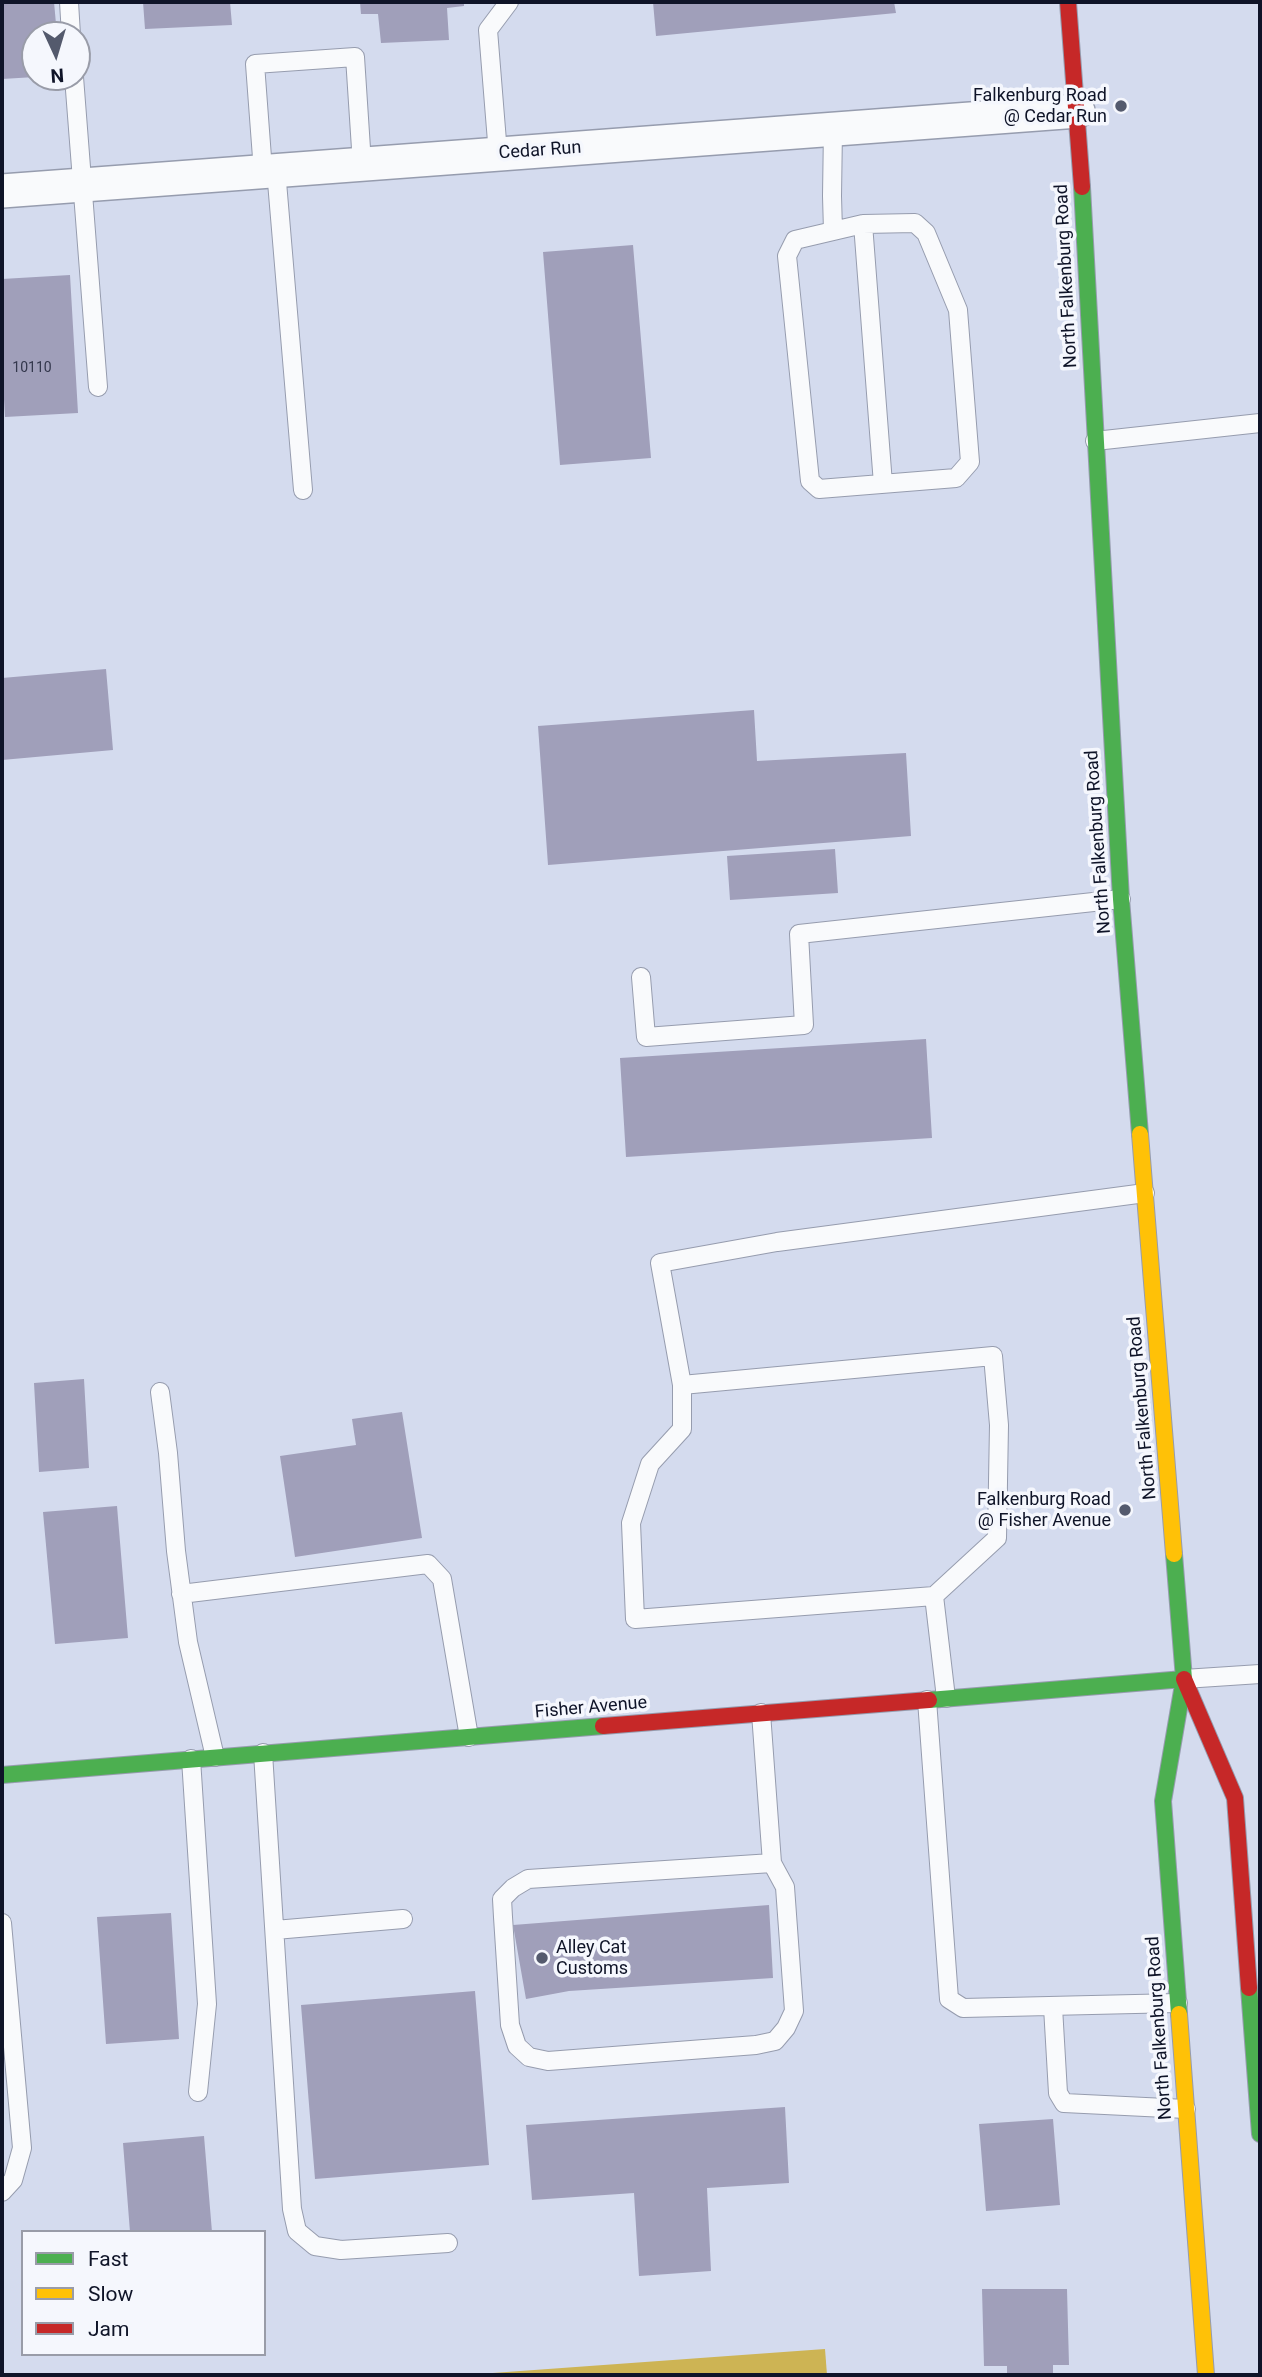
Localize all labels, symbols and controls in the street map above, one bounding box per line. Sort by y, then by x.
north arrow [21,21,91,91]
text: N [50,64,65,87]
place label: Falkenburg Road @ Cedar Run [973,85,1107,128]
marker: Falkenburg Road @ Cedar Run [1113,98,1129,114]
street label: Cedar Run [498,137,582,165]
street label: North Falkenburg Road [1051,184,1083,368]
house number: 10110 [12,360,52,376]
street label: North Falkenburg Road [1082,749,1116,935]
street label: North Falkenburg Road [1124,1315,1162,1501]
place label: Falkenburg Road @ Fisher Avenue [977,1489,1111,1532]
marker: Falkenburg Road @ Fisher Avenue [1117,1502,1133,1518]
street label: Fisher Avenue [534,1692,648,1724]
street label: North Falkenburg Road [1143,1935,1177,2121]
place label: Alley Cat Customs [556,1937,628,1980]
marker: Alley Cat Customs [534,1950,550,1966]
legend [21,2230,266,2356]
text: Fast [88,2247,128,2271]
text: Slow [88,2282,133,2306]
text: Jam [88,2317,129,2341]

